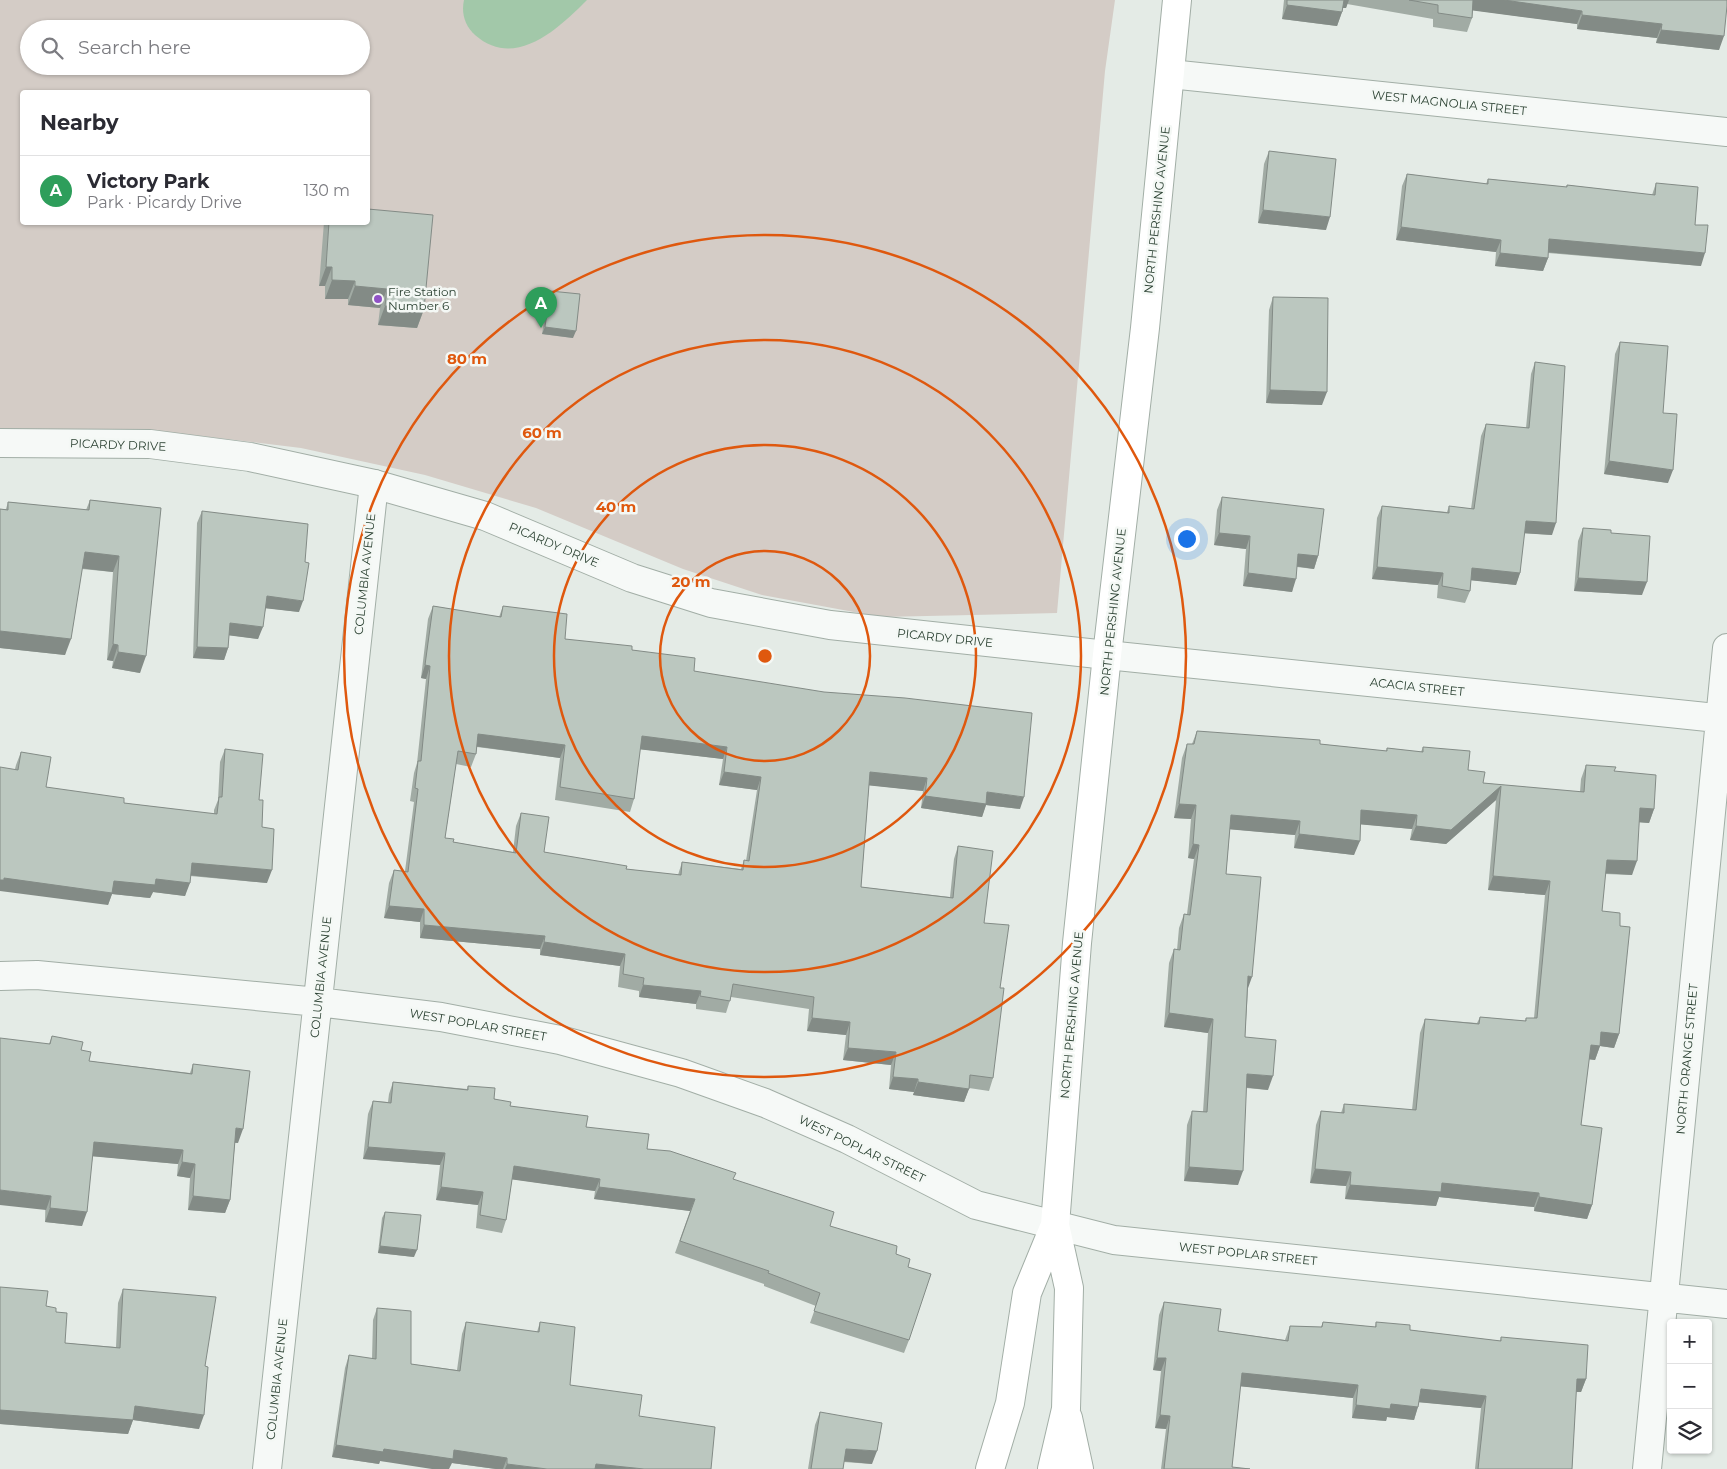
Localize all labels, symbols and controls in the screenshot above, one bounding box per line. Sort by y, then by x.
search box [20,20,370,75]
icon: search [38,34,66,62]
text: Search here [78,36,191,59]
street label: WEST MAGNOLIA STREET [1371,87,1527,118]
text: Nearby [40,110,119,135]
street label: NORTH PERSHING AVENUE [1140,126,1173,294]
text: Victory Park [87,170,209,193]
text: A [50,181,62,200]
text: 130 m [303,181,350,200]
text: Park · Picardy Drive [87,193,242,212]
place label: Fire Station Number 6 [388,284,457,313]
pin: A [525,287,557,328]
marker: Fire Station Number 6 [372,293,384,305]
text: 80 m [447,349,487,368]
text: 60 m [522,423,562,442]
street label: PICARDY DRIVE [70,435,166,454]
text: 40 m [596,497,636,516]
street label: COLUMBIA AVENUE [351,512,378,635]
street label: PICARDY DRIVE [507,519,601,570]
your location [1174,526,1200,552]
street label: NORTH PERSHING AVENUE [1096,528,1129,696]
text: 20 m [671,572,711,591]
street label: PICARDY DRIVE [896,625,994,650]
centre of rings [756,647,774,665]
street label: ACACIA STREET [1369,674,1465,699]
street label: COLUMBIA AVENUE [307,915,334,1038]
street label: NORTH PERSHING AVENUE [1057,931,1086,1099]
street label: NORTH ORANGE STREET [1672,983,1701,1135]
street label: WEST POPLAR STREET [408,1005,548,1044]
street label: WEST POPLAR STREET [797,1111,928,1186]
street label: WEST POPLAR STREET [1178,1239,1318,1268]
street label: COLUMBIA AVENUE [263,1317,290,1440]
map controls [1667,1319,1712,1454]
button: + [1667,1319,1712,1364]
button: − [1667,1364,1712,1409]
button: layers [1667,1409,1712,1454]

